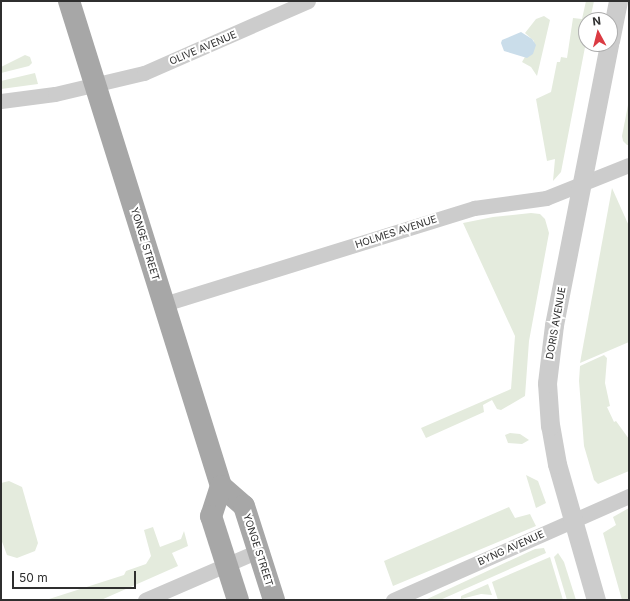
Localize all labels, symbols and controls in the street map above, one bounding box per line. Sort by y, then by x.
north arrow [578,12,618,52]
text: N [592,14,602,29]
street label: OLIVE AVENUE [168,28,238,68]
street label: YONGE STREET [128,206,162,282]
street label: HOLMES AVENUE [354,213,438,251]
street label: DORIS AVENUE [544,286,568,360]
street label: YONGE STREET [241,512,275,588]
street label: BYNG AVENUE [476,528,546,568]
scale bar [14,563,138,589]
text: 50 m [19,570,48,585]

